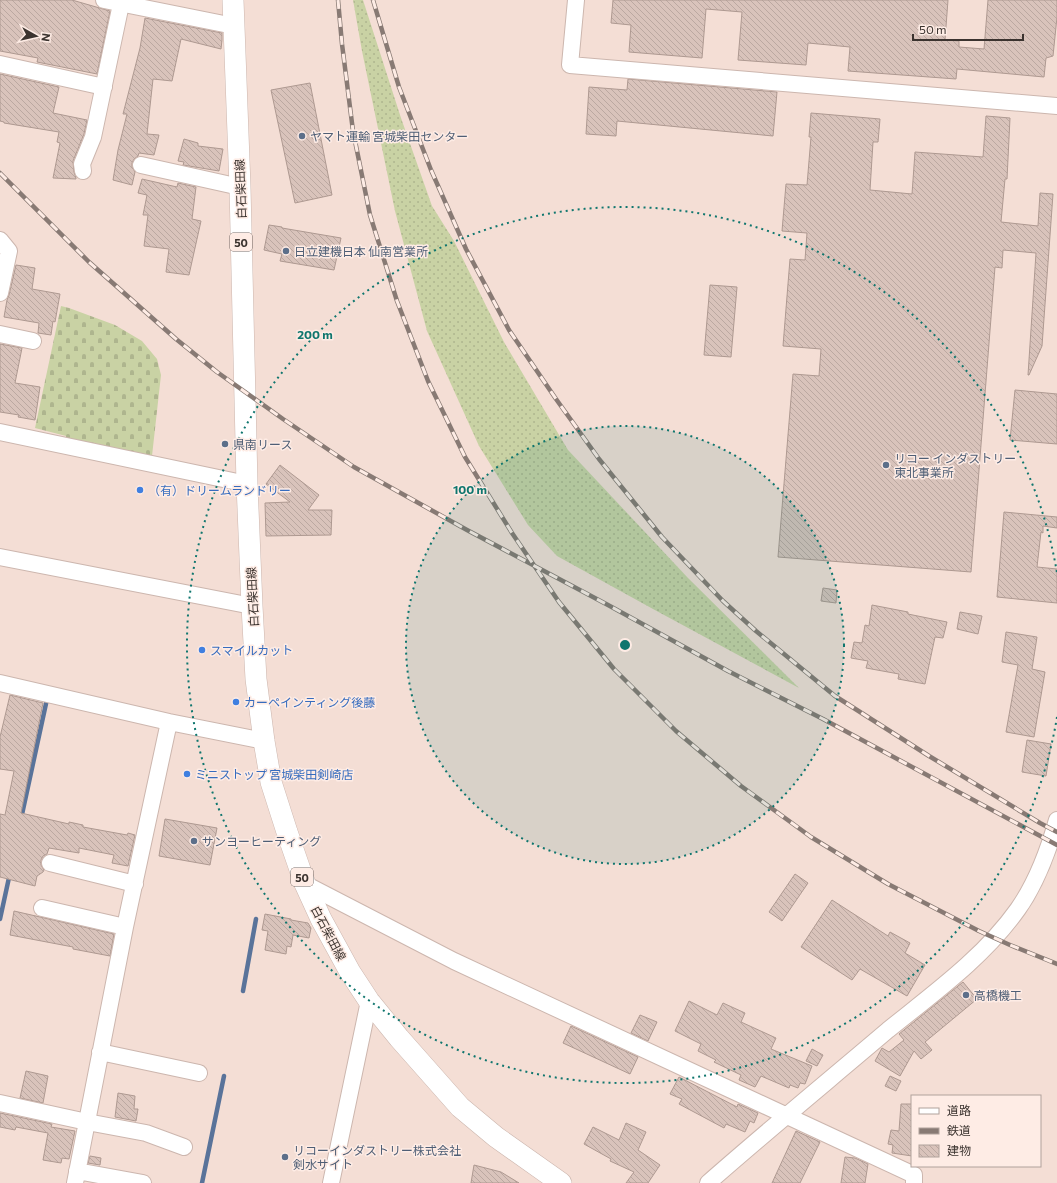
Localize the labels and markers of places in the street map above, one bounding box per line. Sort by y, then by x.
place label: ヤマト運輸 宮城柴田センター [310,129,468,143]
marker: ヤマト運輸 宮城柴田センター [297,131,307,141]
place label: 日立建機日本 仙南営業所 [294,244,428,258]
marker: 日立建機日本 仙南営業所 [281,246,291,256]
place label: 県南リース [233,437,292,451]
marker: 県南リース [220,439,230,449]
place label: リコー インダストリー 東北事業所 [894,451,1016,479]
marker: リコー インダストリー 東北事業所 [881,460,891,470]
place label: （有）ドリームランドリー [148,483,291,497]
marker: （有）ドリームランドリー [135,485,145,495]
centre of rings [618,638,632,652]
place label: スマイルカット [210,643,293,657]
marker: スマイルカット [197,645,207,655]
place label: カーペインティング後藤 [244,695,375,709]
marker: カーペインティング後藤 [231,697,241,707]
place label: ミニストップ 宮城柴田剣崎店 [195,767,353,781]
marker: ミニストップ 宮城柴田剣崎店 [182,769,192,779]
place label: サンヨーヒーティング [202,834,321,848]
marker: サンヨーヒーティング [189,836,199,846]
place label: 高橋機工 [974,988,1022,1002]
marker: 高橋機工 [961,990,971,1000]
place label: リコーインダストリー株式会社 剣水サイト [293,1143,461,1171]
marker: リコーインダストリー株式会社 剣水サイト [280,1152,290,1162]

